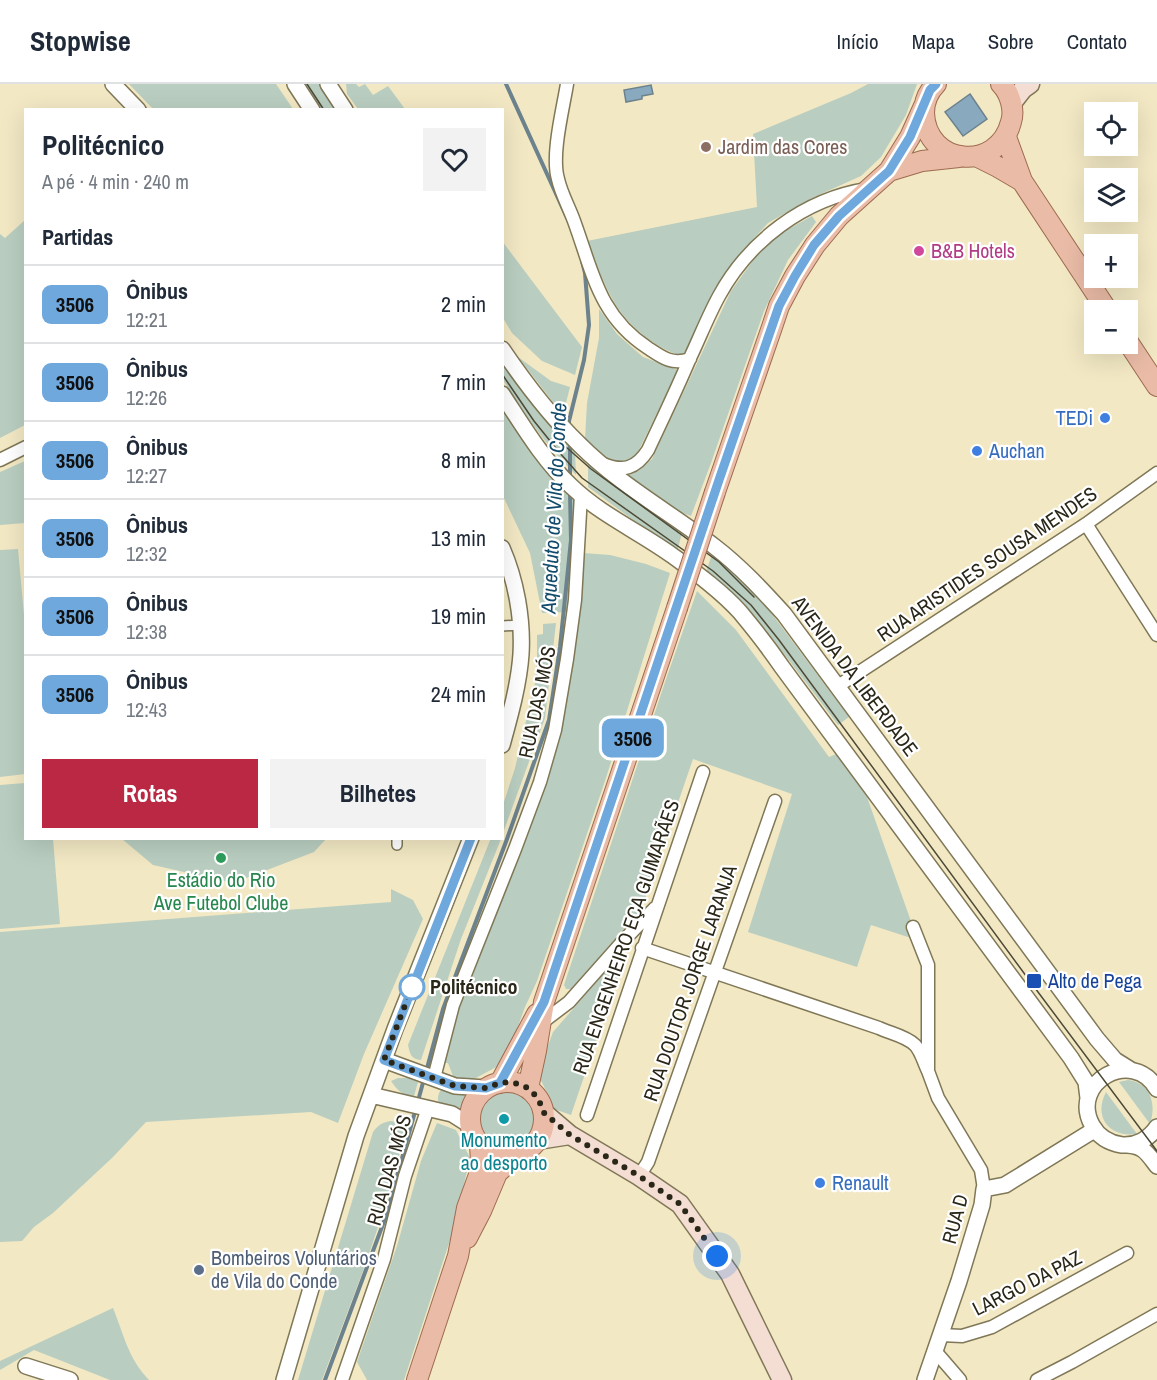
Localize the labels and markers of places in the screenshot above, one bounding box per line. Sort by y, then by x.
place label: Jardim das Cores [718,133,847,160]
marker: Jardim das Cores [699,140,713,154]
place label: B&B Hotels [931,237,1015,264]
marker: B&B Hotels [912,244,926,258]
place label: TEDi [1056,404,1093,431]
marker: TEDi [1098,411,1112,425]
place label: Auchan [988,437,1045,464]
marker: Auchan [970,444,984,458]
marker: Estádio do Rio Ave Futebol Clube [214,851,228,865]
place label: Estádio do Rio Ave Futebol Clube [153,866,288,916]
place label: Alto de Pega [1047,967,1142,994]
marker: Alto de Pega [1025,972,1043,990]
place label: Politécnico [430,973,518,1000]
marker: Politécnico [399,974,425,1000]
marker: Monumento ao desporto [497,1112,511,1126]
place label: Monumento ao desporto [461,1126,547,1176]
place label: Renault [832,1169,889,1196]
marker: Renault [813,1176,827,1190]
place label: Bombeiros Voluntários de Vila do Conde [211,1244,377,1294]
marker: Bombeiros Voluntários de Vila do Conde [192,1263,206,1277]

